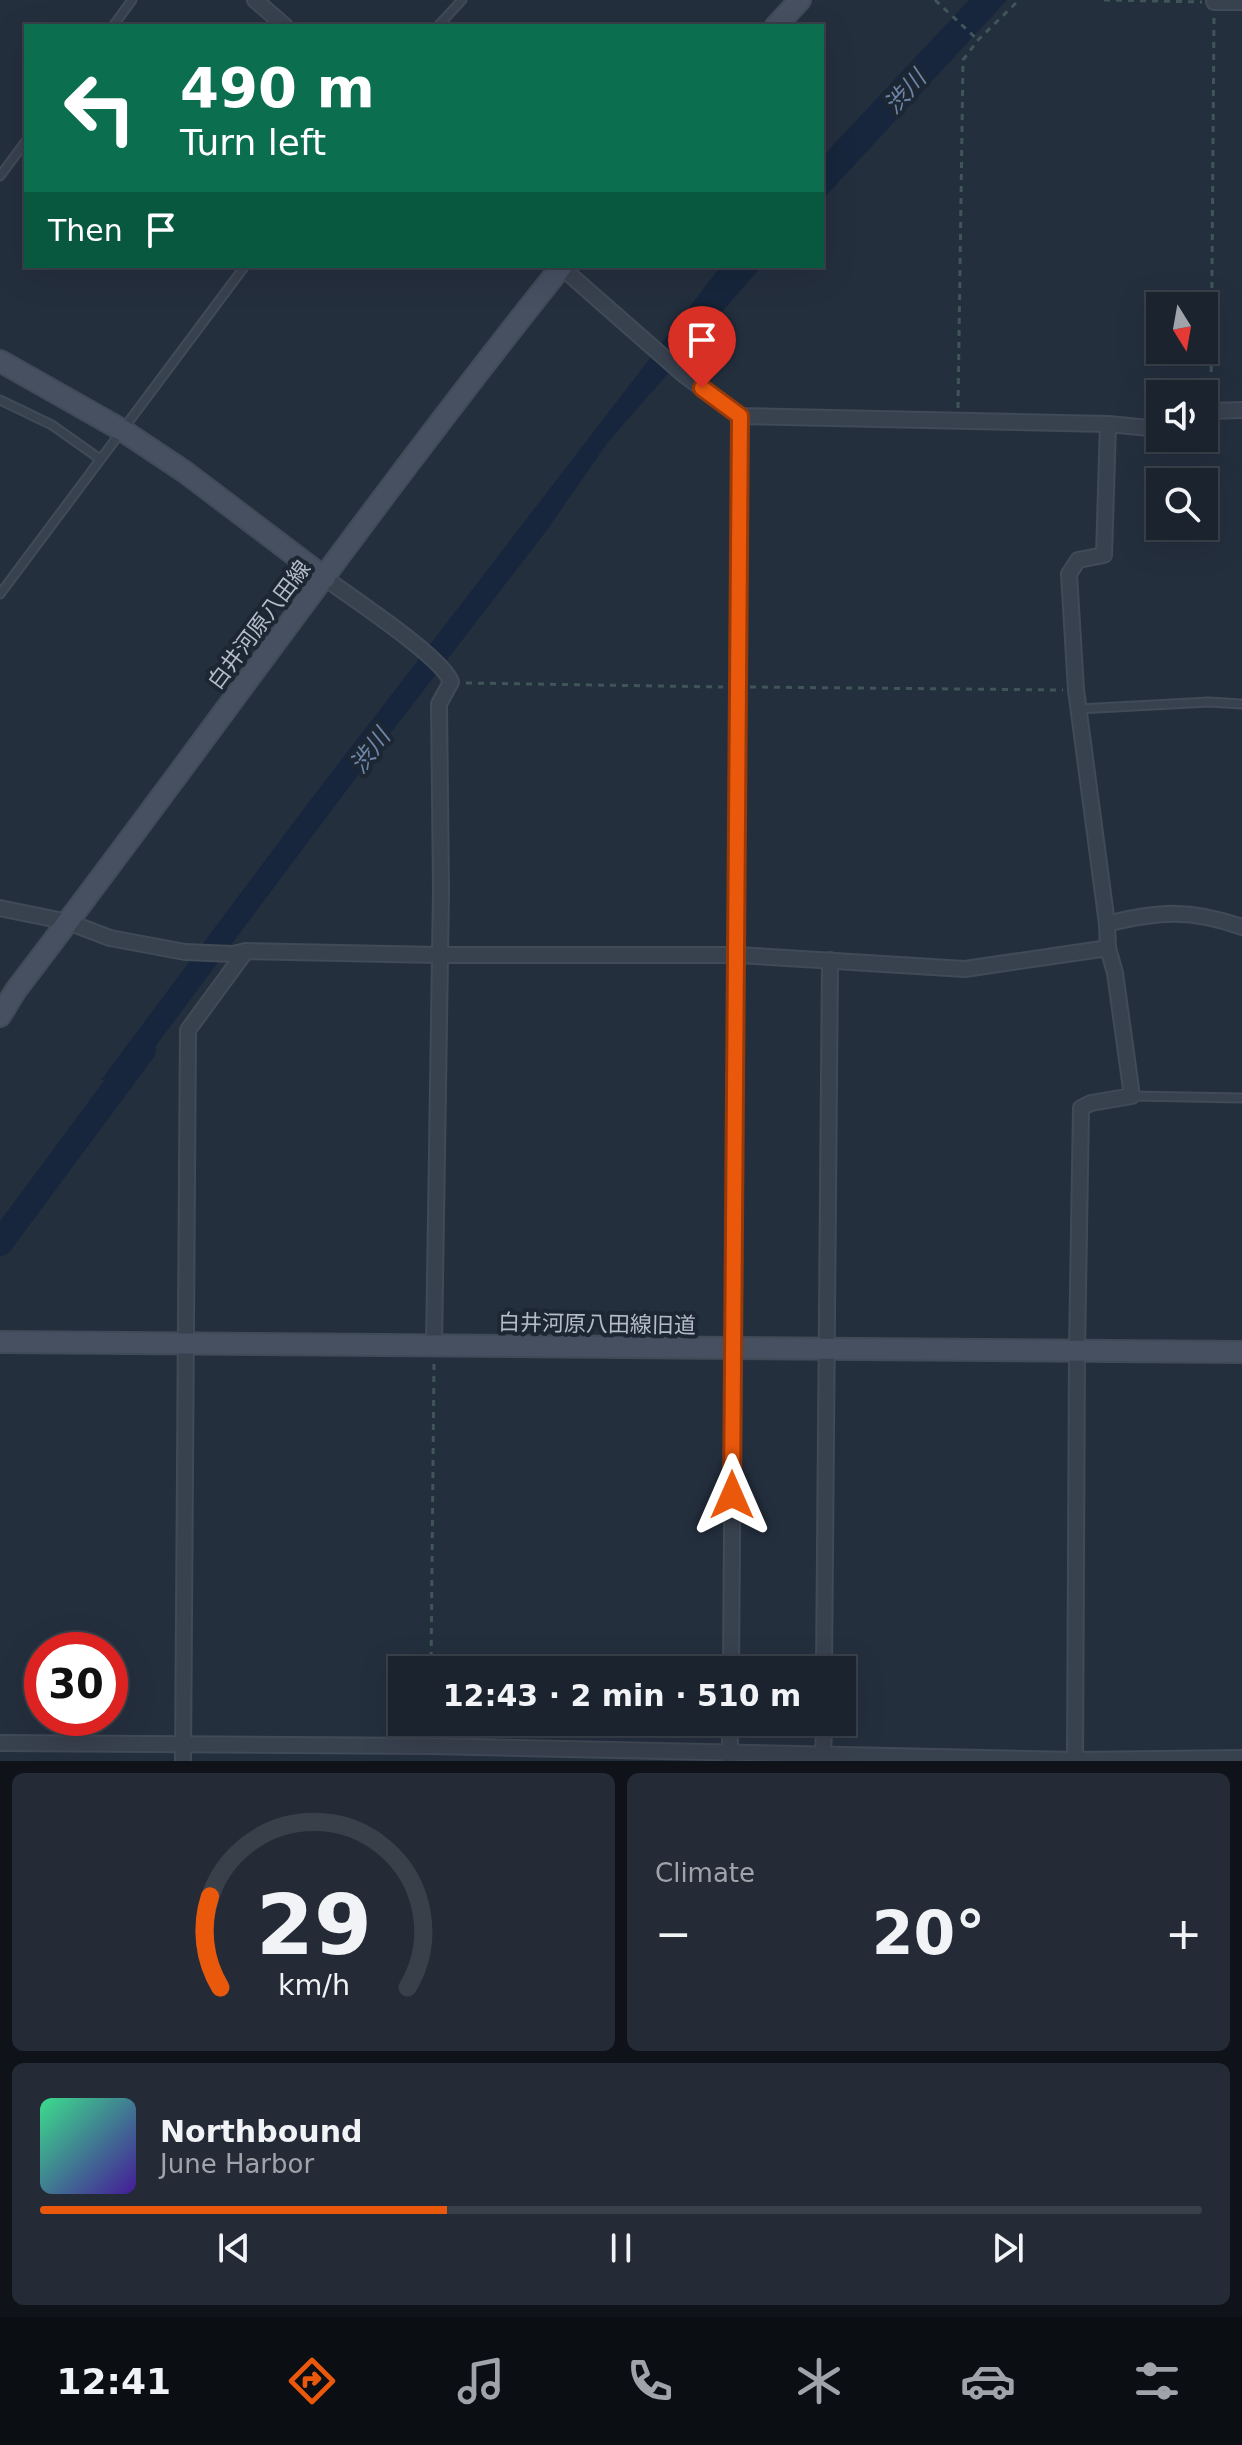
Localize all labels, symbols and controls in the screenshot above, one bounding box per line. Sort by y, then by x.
text: 490 m [180,55,375,120]
icon: left [48,56,152,160]
water label: 渋川 [879,63,933,119]
text: Turn left [180,122,326,163]
icon: arrive [139,208,183,252]
text: Then [48,213,123,248]
north arrow [1146,292,1218,364]
map controls [1146,292,1218,540]
pin [668,306,736,388]
icon: arrive [680,318,724,362]
button: sound [1146,380,1218,452]
button: search [1146,468,1218,540]
street label: 白井河原八田線 [203,556,315,694]
water label: 渋川 [344,721,397,779]
street label: 白井河原八田線旧道 [498,1310,696,1338]
position arrow [690,1453,774,1537]
speed limit sign: 30 [24,1632,128,1736]
text: 12:43 · 2 min · 510 m [443,1678,801,1713]
text: Climate [655,1858,755,1888]
text: 29 [256,1877,371,1974]
text: 20° [872,1898,985,1968]
text: − [655,1908,692,1959]
text: + [1165,1908,1202,1959]
text: km/h [277,1968,350,2002]
text: Northbound [160,2114,363,2149]
text: June Harbor [160,2149,314,2179]
icon: previous [212,2226,256,2270]
icon: pause [599,2226,643,2270]
icon: next [986,2226,1030,2270]
icon: directions [284,2353,340,2409]
icon: music [453,2353,509,2409]
icon: phone [622,2353,678,2409]
icon: climate [791,2353,847,2409]
icon: car [960,2353,1016,2409]
icon: filters [1129,2353,1185,2409]
text: 12:41 [57,2361,171,2402]

